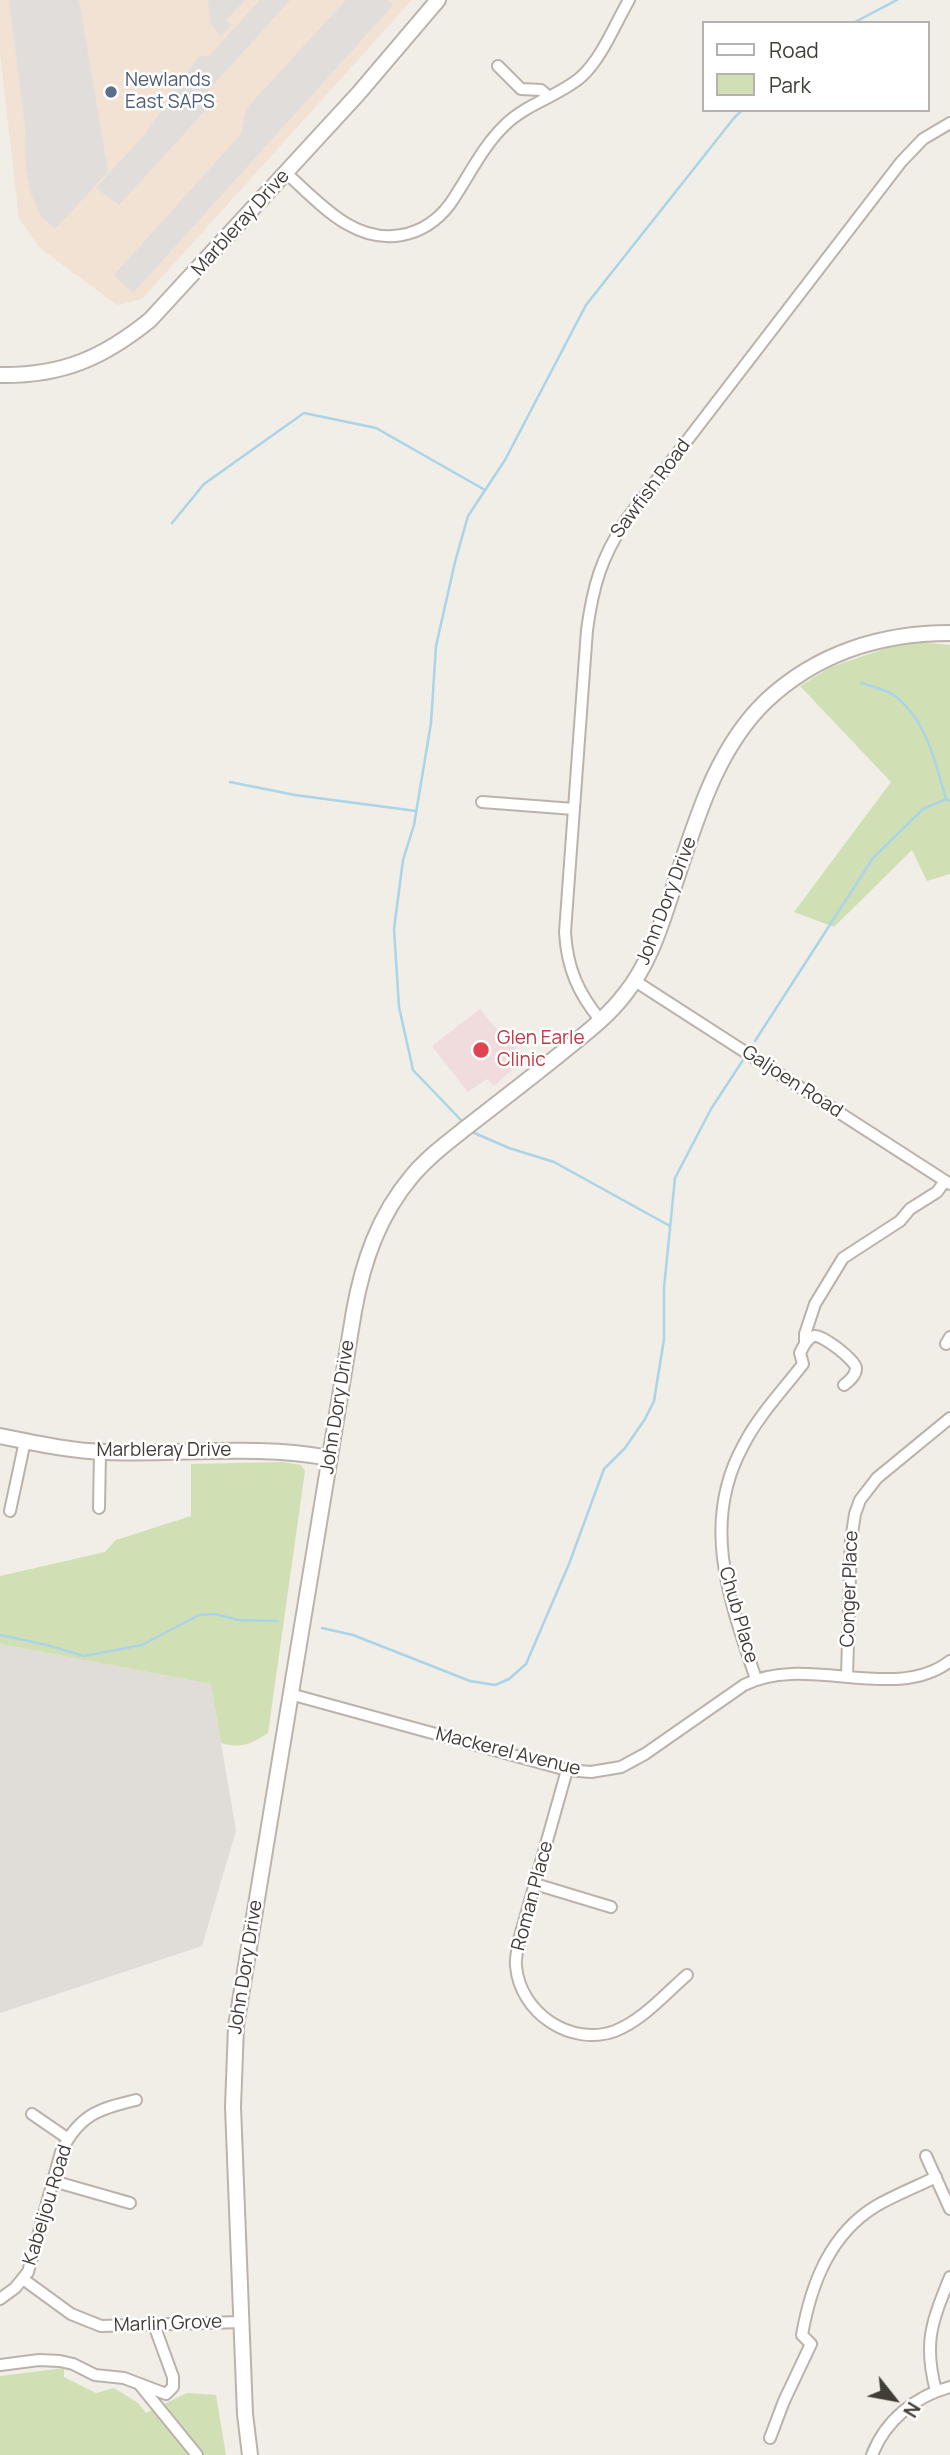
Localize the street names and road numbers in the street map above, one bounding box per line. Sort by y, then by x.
street label: Marbleray Drive [187,165,295,281]
street label: Sawfish Road [606,435,696,543]
street label: John Dory Drive [632,834,702,968]
street label: Galjoen Road [737,1041,847,1123]
street label: John Dory Drive [316,1338,360,1476]
street label: Marbleray Drive [97,1440,231,1462]
street label: Conger Place [837,1530,863,1648]
street label: Chub Place [713,1564,763,1666]
street label: Mackerel Avenue [433,1723,583,1781]
street label: Roman Place [507,1839,559,1953]
street label: John Dory Drive [224,1898,268,2036]
street label: Kabeljou Road [19,2142,77,2268]
street label: Marlin Grove [113,2311,223,2337]

